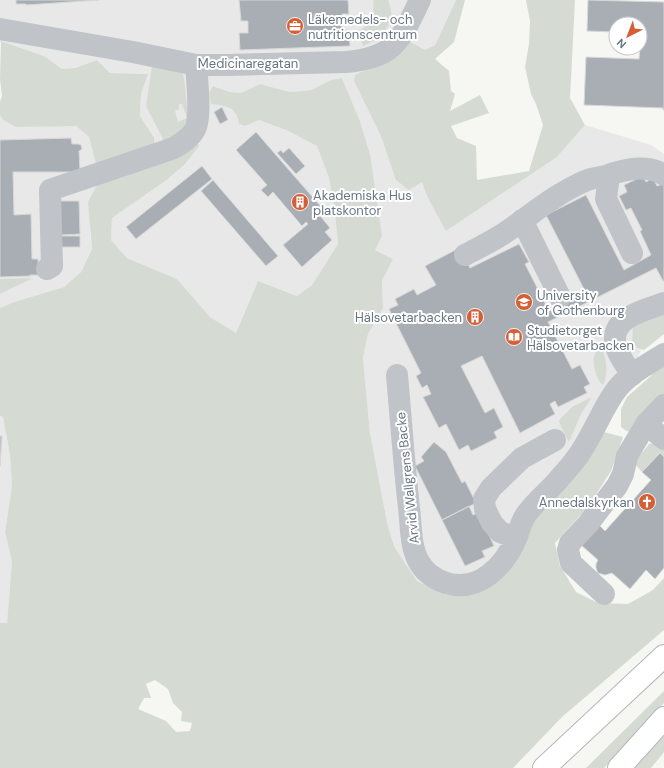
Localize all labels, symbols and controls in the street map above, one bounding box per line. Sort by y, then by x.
place label: Läkemedels- och nutritionscentrum [308,11,417,43]
office icon: Läkemedels- och nutritionscentrum [285,16,305,36]
north arrow [608,16,648,56]
text: N [614,36,629,51]
street label: Medicinaregatan [198,55,298,72]
place label: Akademiska Hus platskontor [313,187,412,219]
building icon: Akademiska Hus platskontor [290,192,310,212]
place label: University of Gothenburg [537,287,625,319]
school or university icon: University of Gothenburg [514,292,534,312]
building icon: Hälsovetarbacken [465,307,485,327]
place label: Hälsovetarbacken [355,309,462,326]
place label: Studietorget Hälsovetarbacken [527,322,634,354]
library icon: Studietorget Hälsovetarbacken [504,327,524,347]
street label: Arvid Wallgrens Backe [392,411,423,545]
church icon: Annedalskyrkan [637,492,657,512]
place label: Annedalskyrkan [539,494,634,511]

